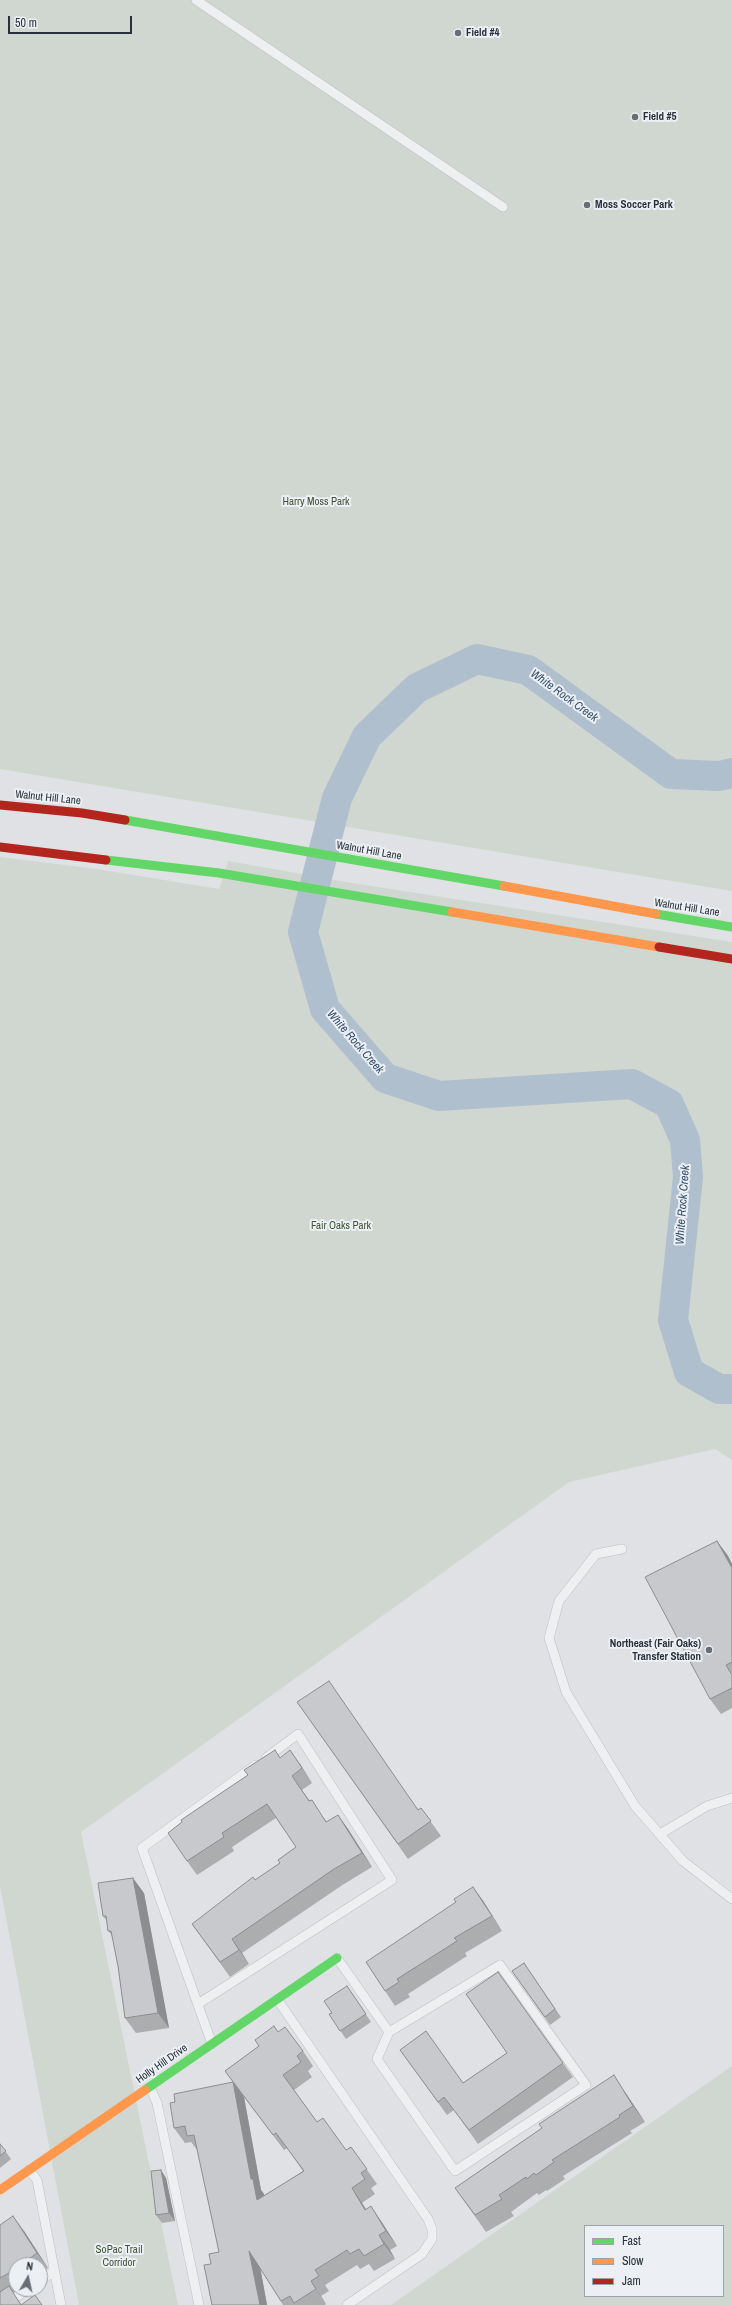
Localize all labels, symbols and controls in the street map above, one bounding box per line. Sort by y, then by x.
scale bar [10,8,134,34]
text: 50 m [15,15,37,31]
place label: Field #4 [466,26,500,40]
marker: Field #4 [453,28,463,38]
place label: Field #5 [643,110,677,124]
marker: Field #5 [630,112,640,122]
place label: Moss Soccer Park [595,198,673,212]
marker: Moss Soccer Park [582,200,592,210]
park label: Harry Moss Park [282,495,350,509]
water label: White Rock Creek [527,667,601,725]
street label: Walnut Hill Lane [15,788,81,808]
street label: Walnut Hill Lane [335,839,403,863]
street label: Walnut Hill Lane [653,896,721,920]
water label: White Rock Creek [323,1007,387,1077]
water label: White Rock Creek [673,1165,693,1245]
park label: Fair Oaks Park [311,1219,371,1233]
place label: Northeast (Fair Oaks) Transfer Station [610,1637,701,1663]
marker: Northeast (Fair Oaks) Transfer Station [704,1645,714,1655]
street label: Holly Hill Drive [134,2041,190,2087]
legend [584,2225,724,2297]
text: Fast [622,2233,641,2249]
park label: SoPac Trail Corridor [96,2243,142,2269]
text: Slow [622,2253,643,2269]
north arrow [8,2257,48,2297]
text: N [25,2259,34,2274]
text: Jam [622,2273,641,2289]

